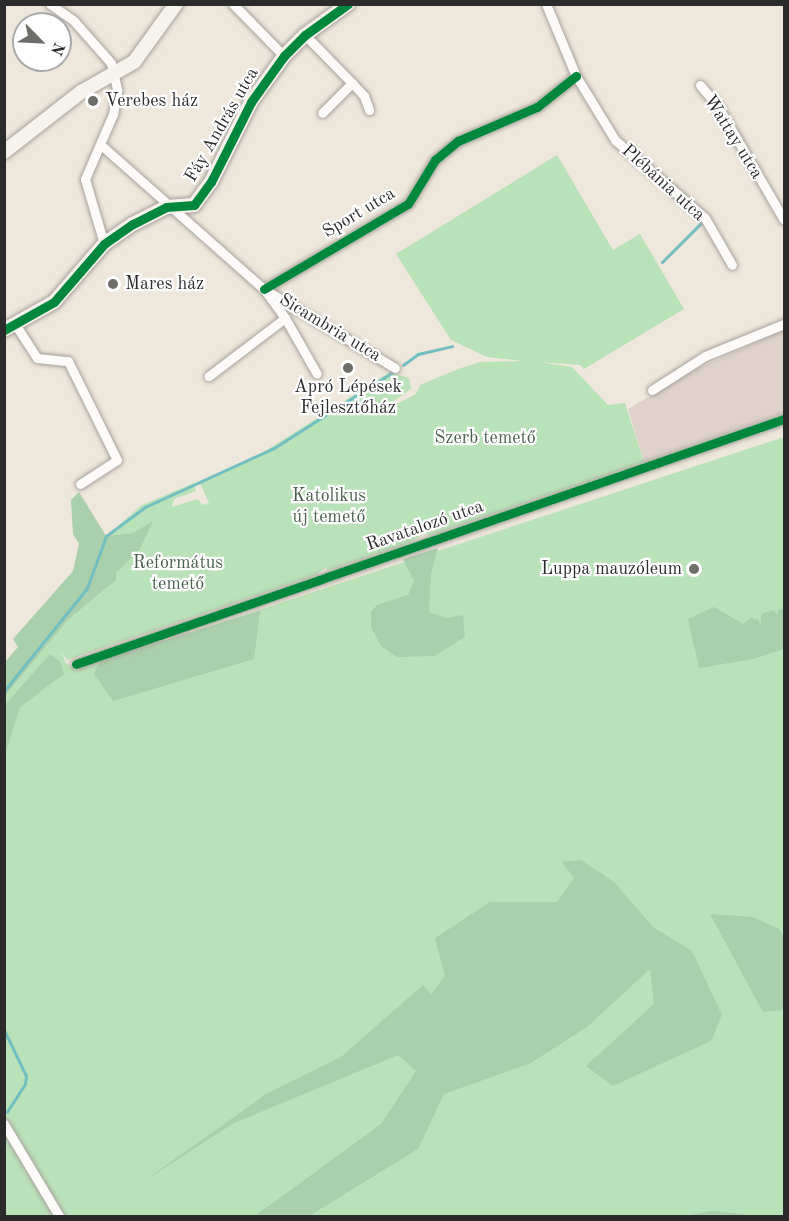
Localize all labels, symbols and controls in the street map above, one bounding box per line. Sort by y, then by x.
north arrow [12,12,72,72]
text: N [47,40,66,57]
street label: Fáy András utca [180,64,264,186]
place label: Verebes ház [105,90,198,112]
street label: Wattay utca [699,91,767,183]
marker: Verebes ház [86,94,100,108]
street label: Plébánia utca [617,140,709,226]
street label: Sport utca [319,183,399,243]
place label: Mares ház [125,273,204,295]
marker: Mares ház [106,277,120,291]
street label: Sicambria utca [275,289,385,367]
marker: Apró Lépések Fejlesztőház [341,361,355,375]
place label: Apró Lépések Fejlesztőház [294,377,402,420]
park label: Szerb temető [434,427,536,449]
park label: Katolikus új temető [292,486,366,528]
street label: Ravatalozó utca [364,496,486,556]
park label: Református temető [133,553,223,596]
place label: Luppa mauzóleum [541,558,682,580]
marker: Luppa mauzóleum [687,562,701,576]

